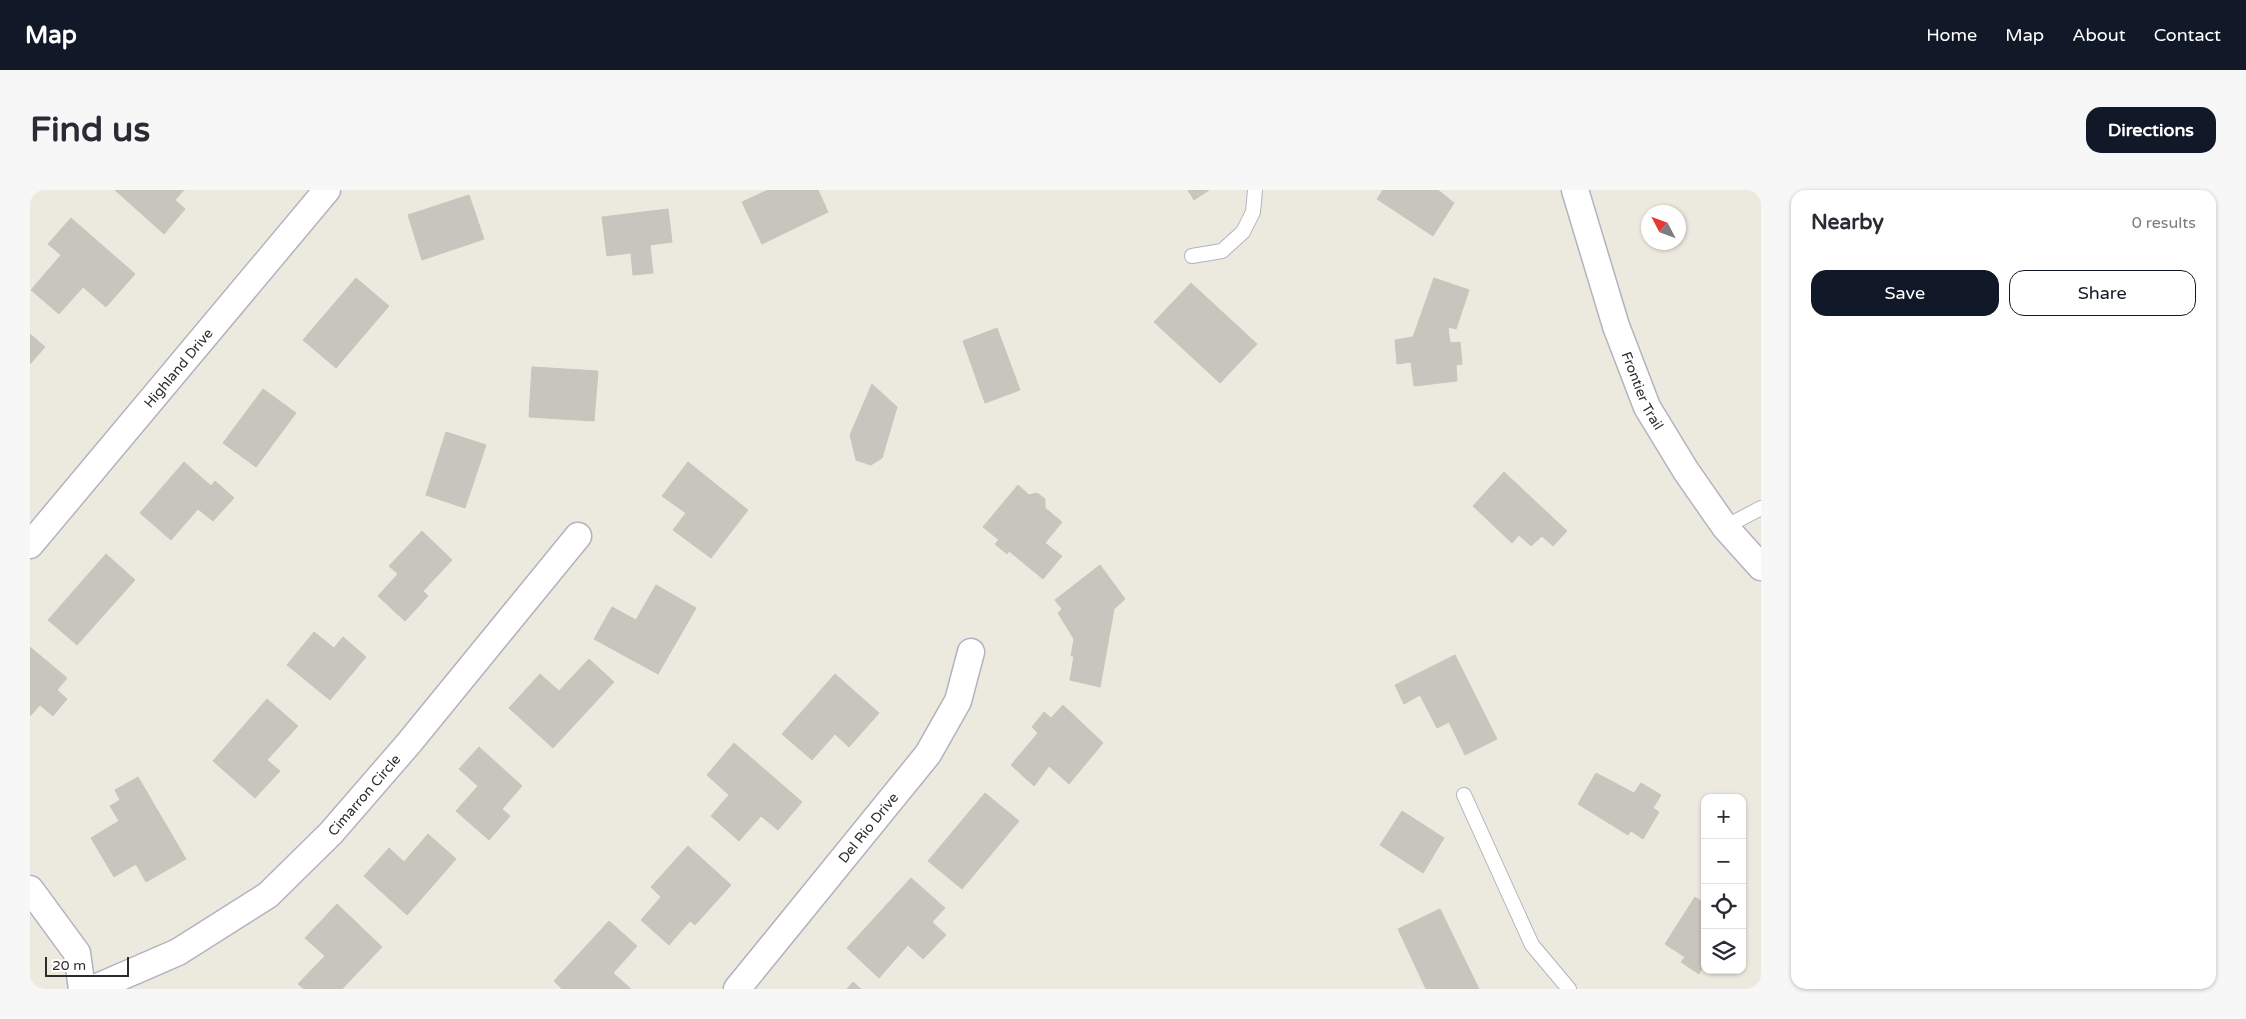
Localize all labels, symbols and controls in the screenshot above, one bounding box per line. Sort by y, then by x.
text: Map [25,21,77,50]
text: Home [1926,24,1977,46]
text: Map [2005,24,2044,46]
text: About [2072,24,2126,46]
text: Contact [2154,24,2221,46]
button: Directions [2086,107,2216,153]
text: Find us [30,109,150,151]
north arrow [1641,205,1686,250]
text: Nearby [1811,210,1884,235]
text: 0 results [2132,213,2196,233]
button: Save [1811,270,1999,316]
button: Share [2009,270,2196,316]
street label: Highland Drive [140,325,216,411]
street label: Frontier Trail [1618,349,1667,433]
street label: Cimarron Circle [324,751,404,839]
street label: Del Rio Drive [835,789,902,866]
map controls [1701,794,1746,974]
button: + [1701,794,1746,839]
button: − [1701,839,1746,884]
button: locate [1701,884,1746,929]
button: layers [1701,929,1746,974]
scale bar [45,954,129,977]
text: 20 m [52,957,86,974]

